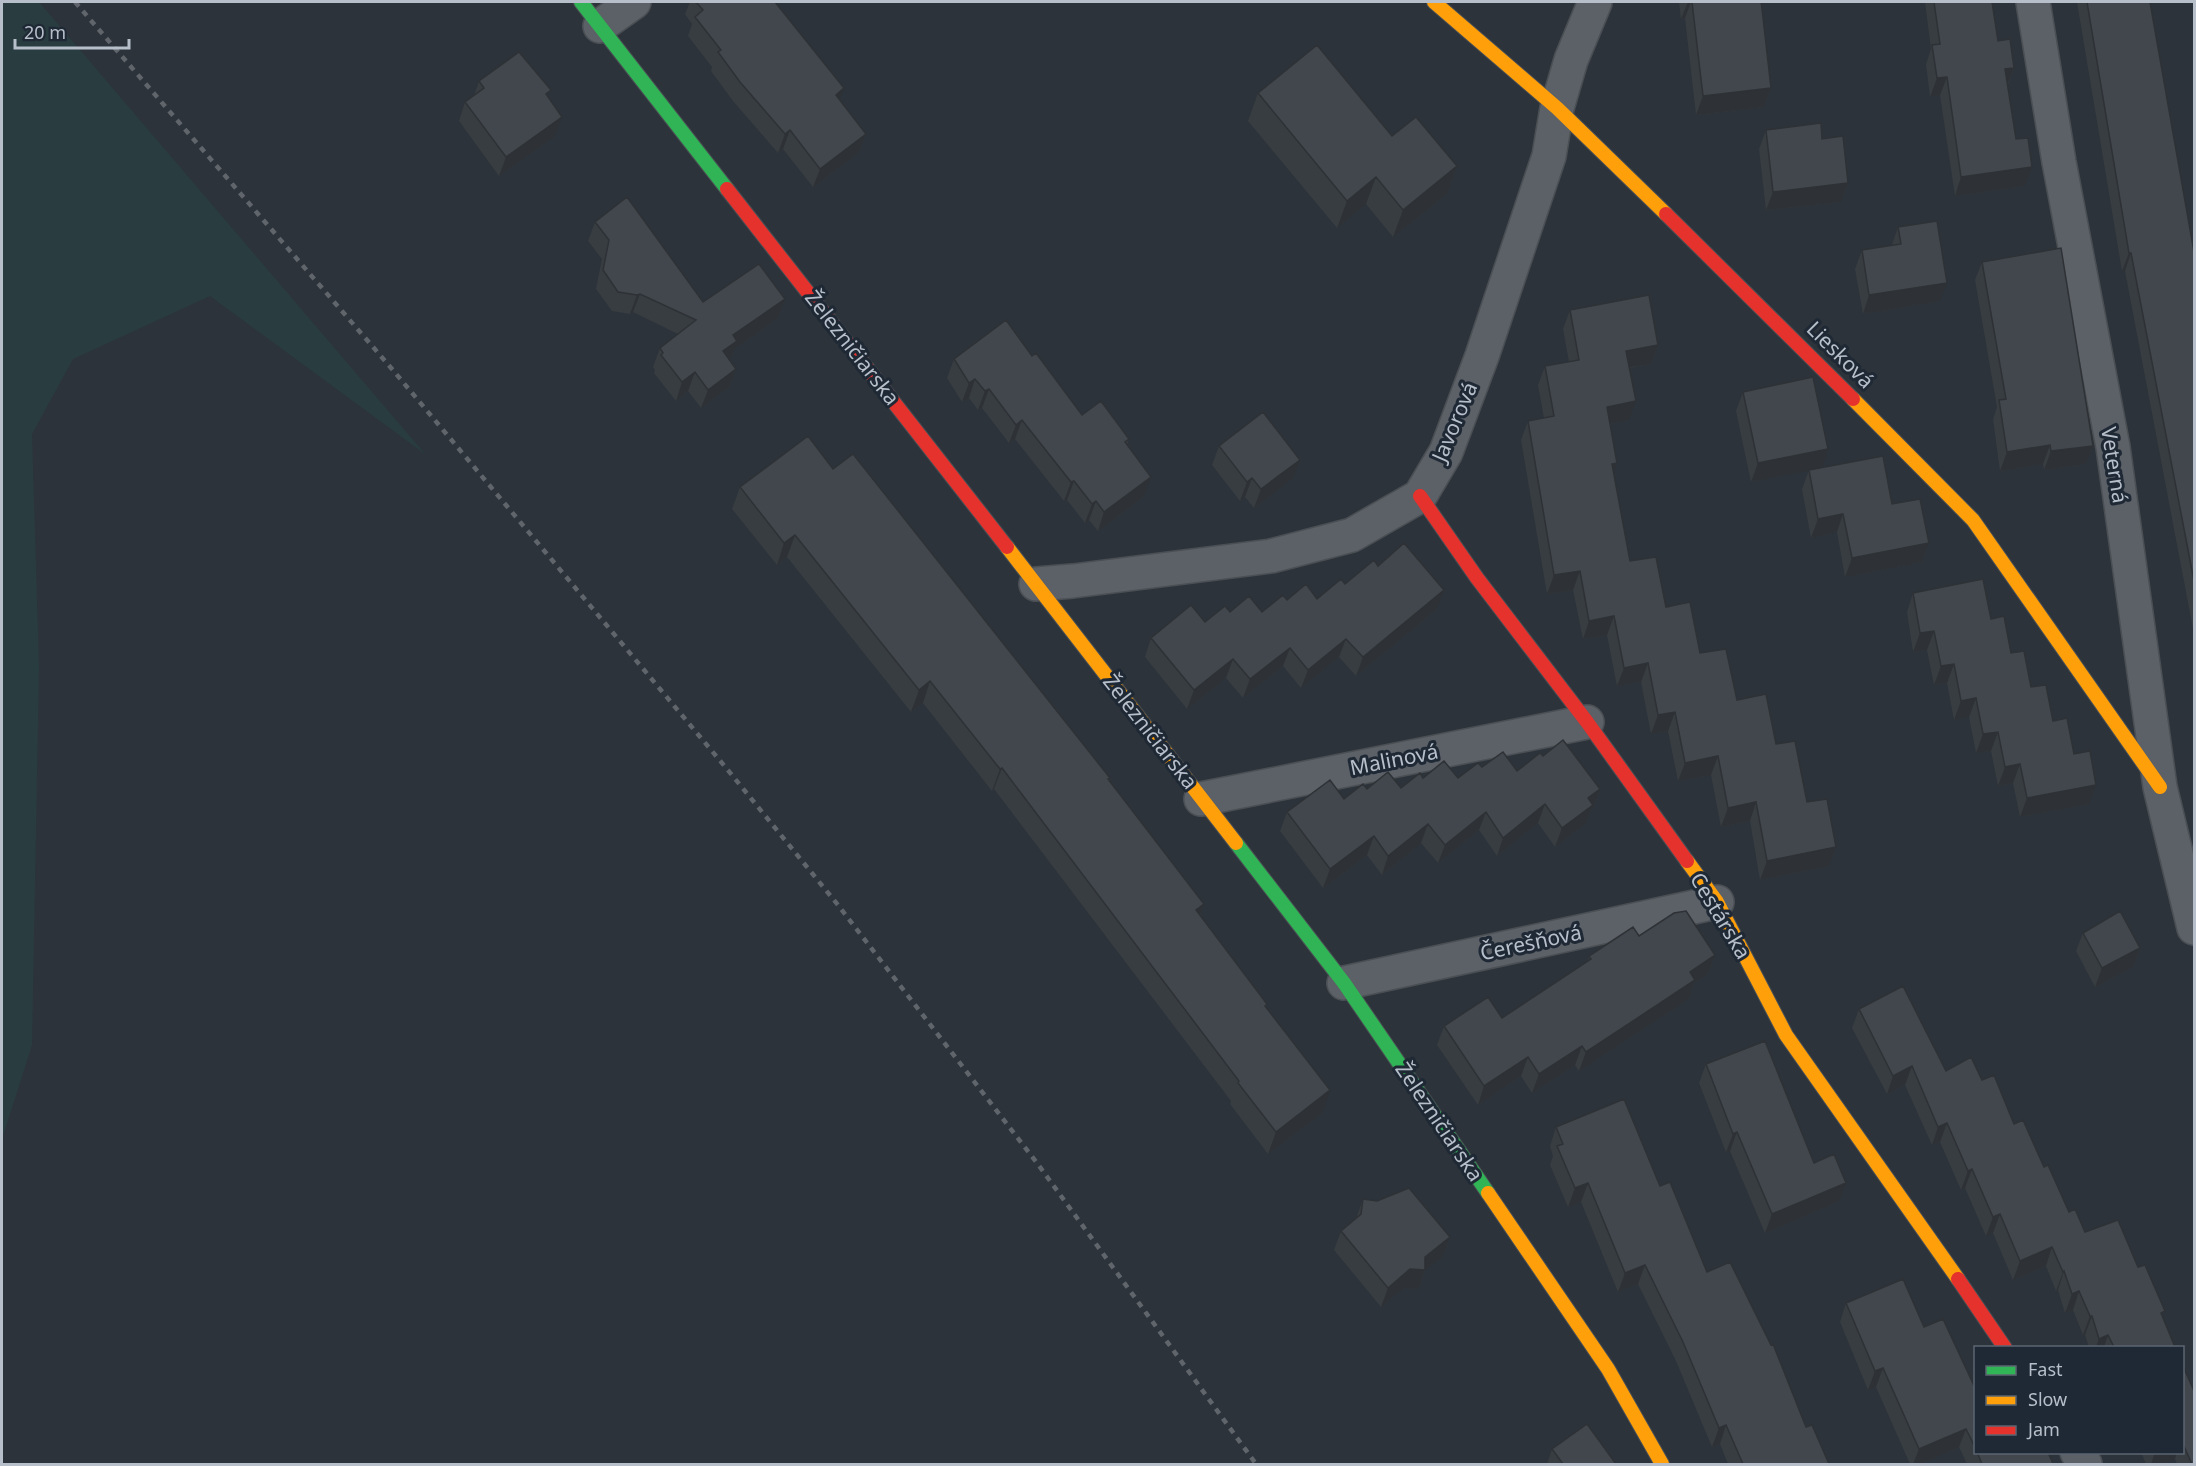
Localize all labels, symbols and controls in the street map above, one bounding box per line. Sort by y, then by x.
scale bar [15,12,129,50]
text: 20 m [24,20,66,44]
street label: Železničiarska [799,284,906,410]
street label: Liesková [1801,315,1880,394]
street label: Javorová [1424,378,1483,468]
street label: Veterná [2095,425,2135,505]
street label: Železničiarska [1097,668,1204,794]
street label: Malinová [1347,737,1440,781]
street label: Cestárska [1684,867,1758,964]
street label: Čerešňová [1478,918,1584,966]
street label: Železničiarska [1390,1056,1490,1187]
legend [1974,1346,2184,1454]
text: Fast [2028,1357,2063,1381]
text: Slow [2028,1387,2067,1411]
text: Jam [2026,1417,2060,1441]

